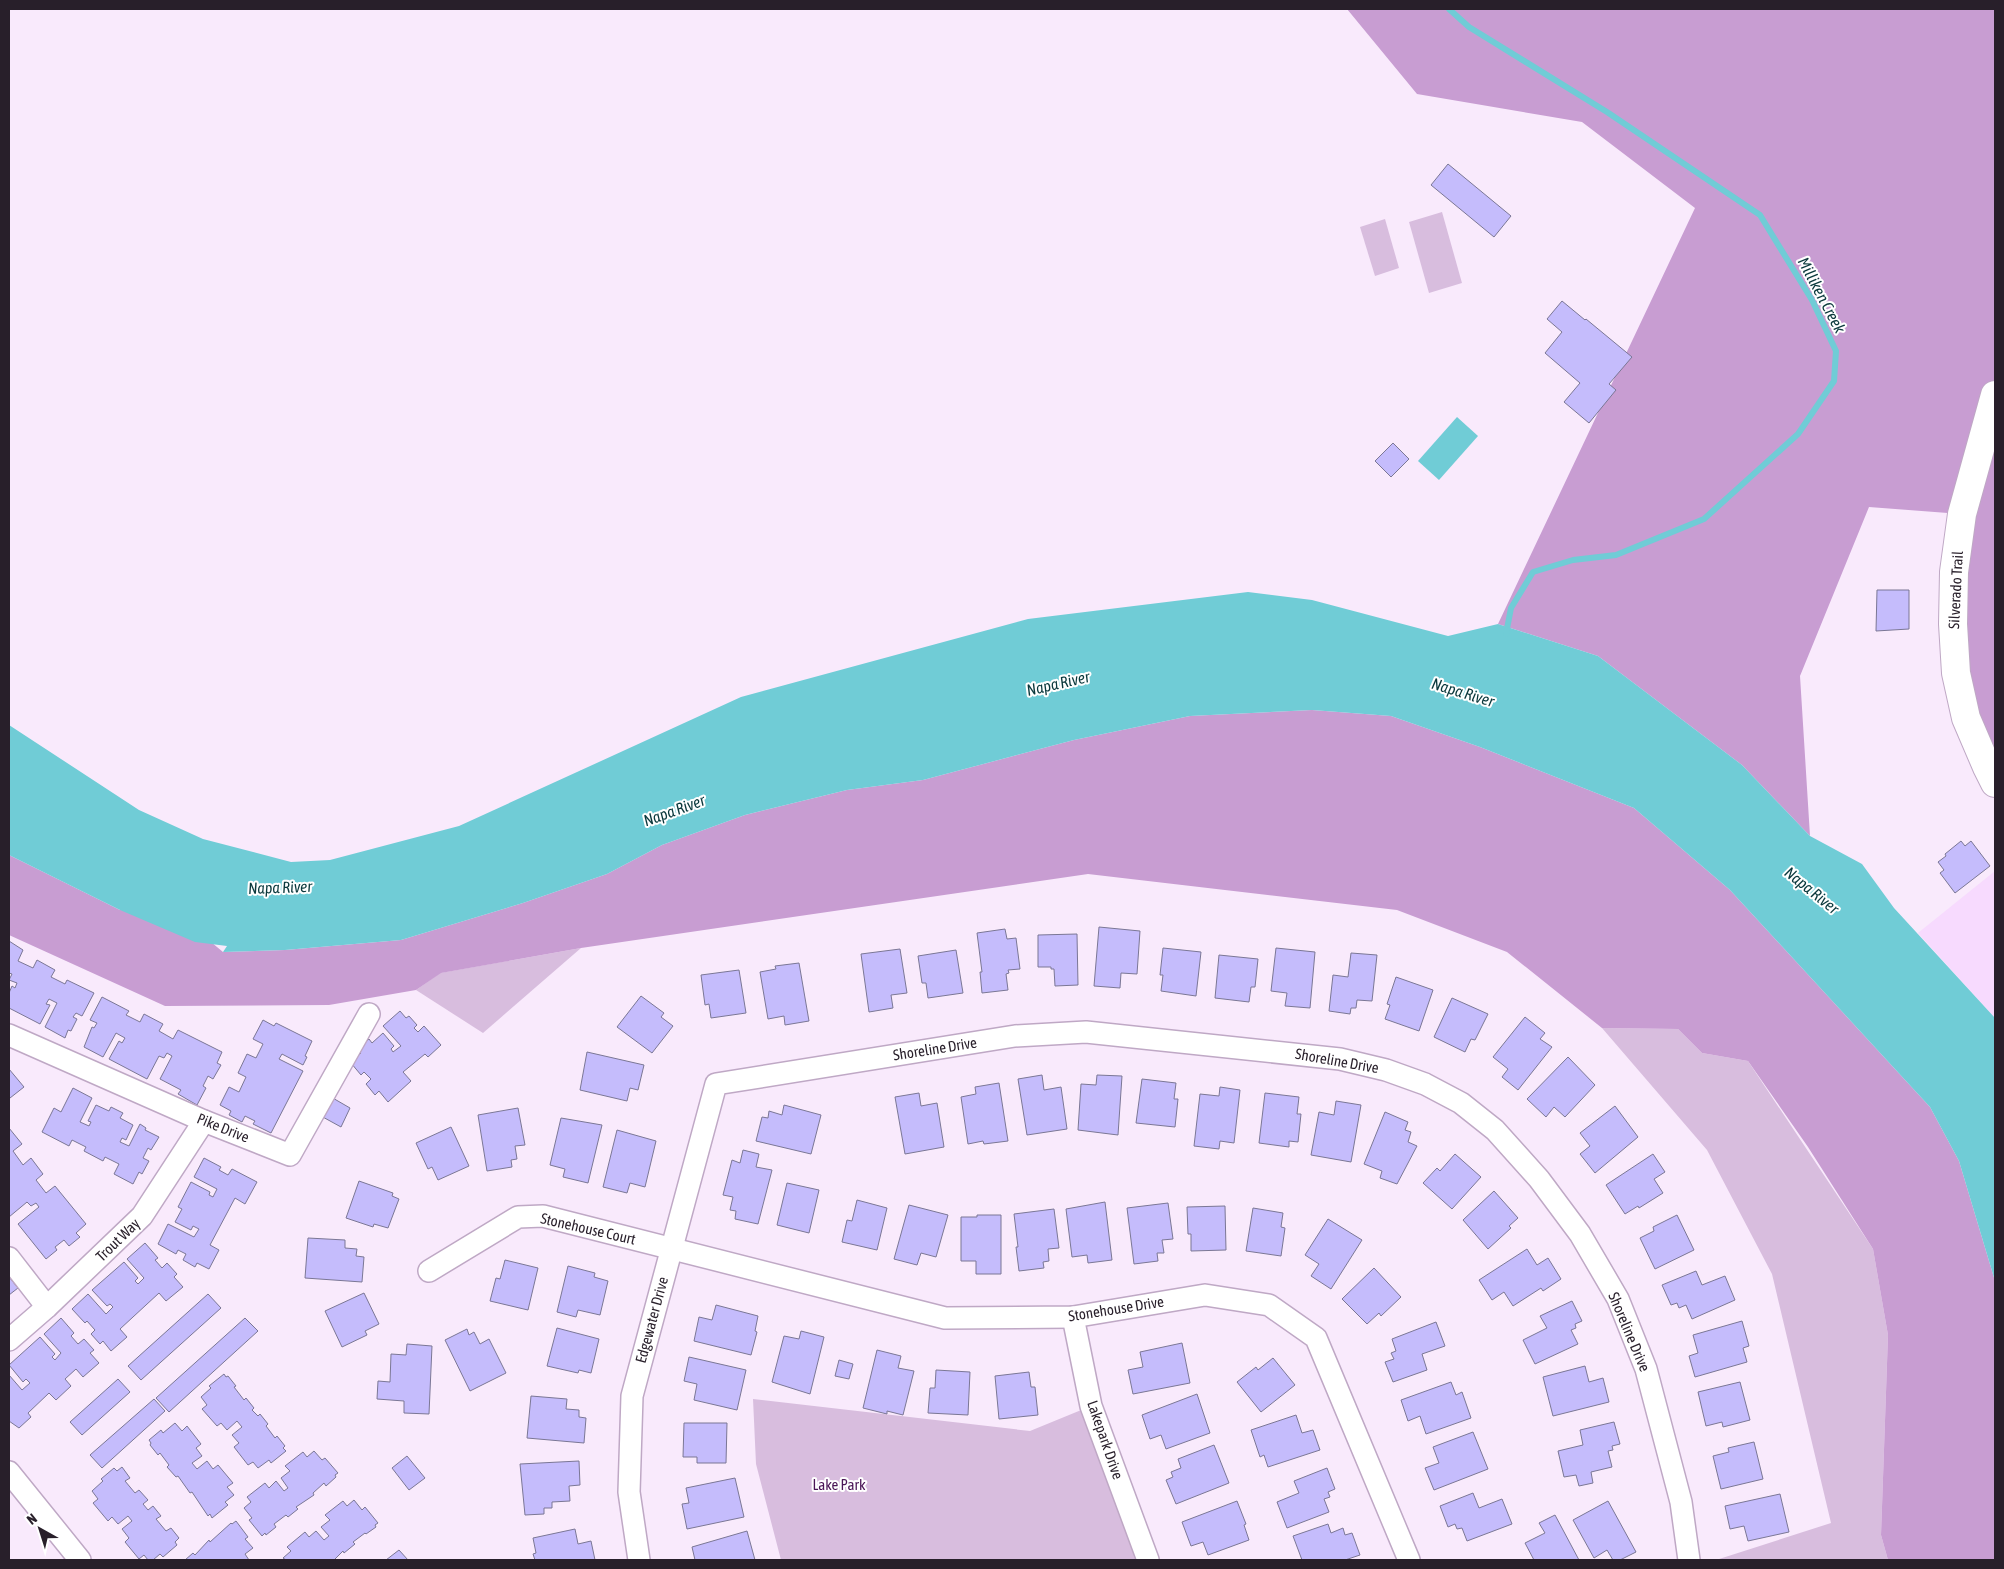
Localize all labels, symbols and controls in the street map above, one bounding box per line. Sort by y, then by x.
water label: Milliken Creek [1795,254,1850,337]
street label: Silverado Trail [1945,551,1966,629]
water label: Napa River [1025,667,1093,700]
water label: Napa River [1429,674,1498,711]
water label: Napa River [641,790,709,830]
water label: Napa River [1781,863,1844,919]
water label: Napa River [248,877,314,898]
street label: Shoreline Drive [892,1033,978,1064]
street label: Shoreline Drive [1294,1045,1380,1076]
street label: Pike Drive [195,1109,252,1146]
street label: Stonehouse Court [539,1209,637,1248]
street label: Trout Way [92,1215,143,1265]
street label: Edgewater Drive [632,1275,671,1365]
street label: Shoreline Drive [1605,1290,1654,1374]
street label: Stonehouse Drive [1067,1293,1165,1324]
street label: Lakepark Drive [1084,1398,1127,1482]
park label: Lake Park [813,1476,866,1493]
north arrow [15,1504,65,1554]
text: N [24,1510,40,1528]

